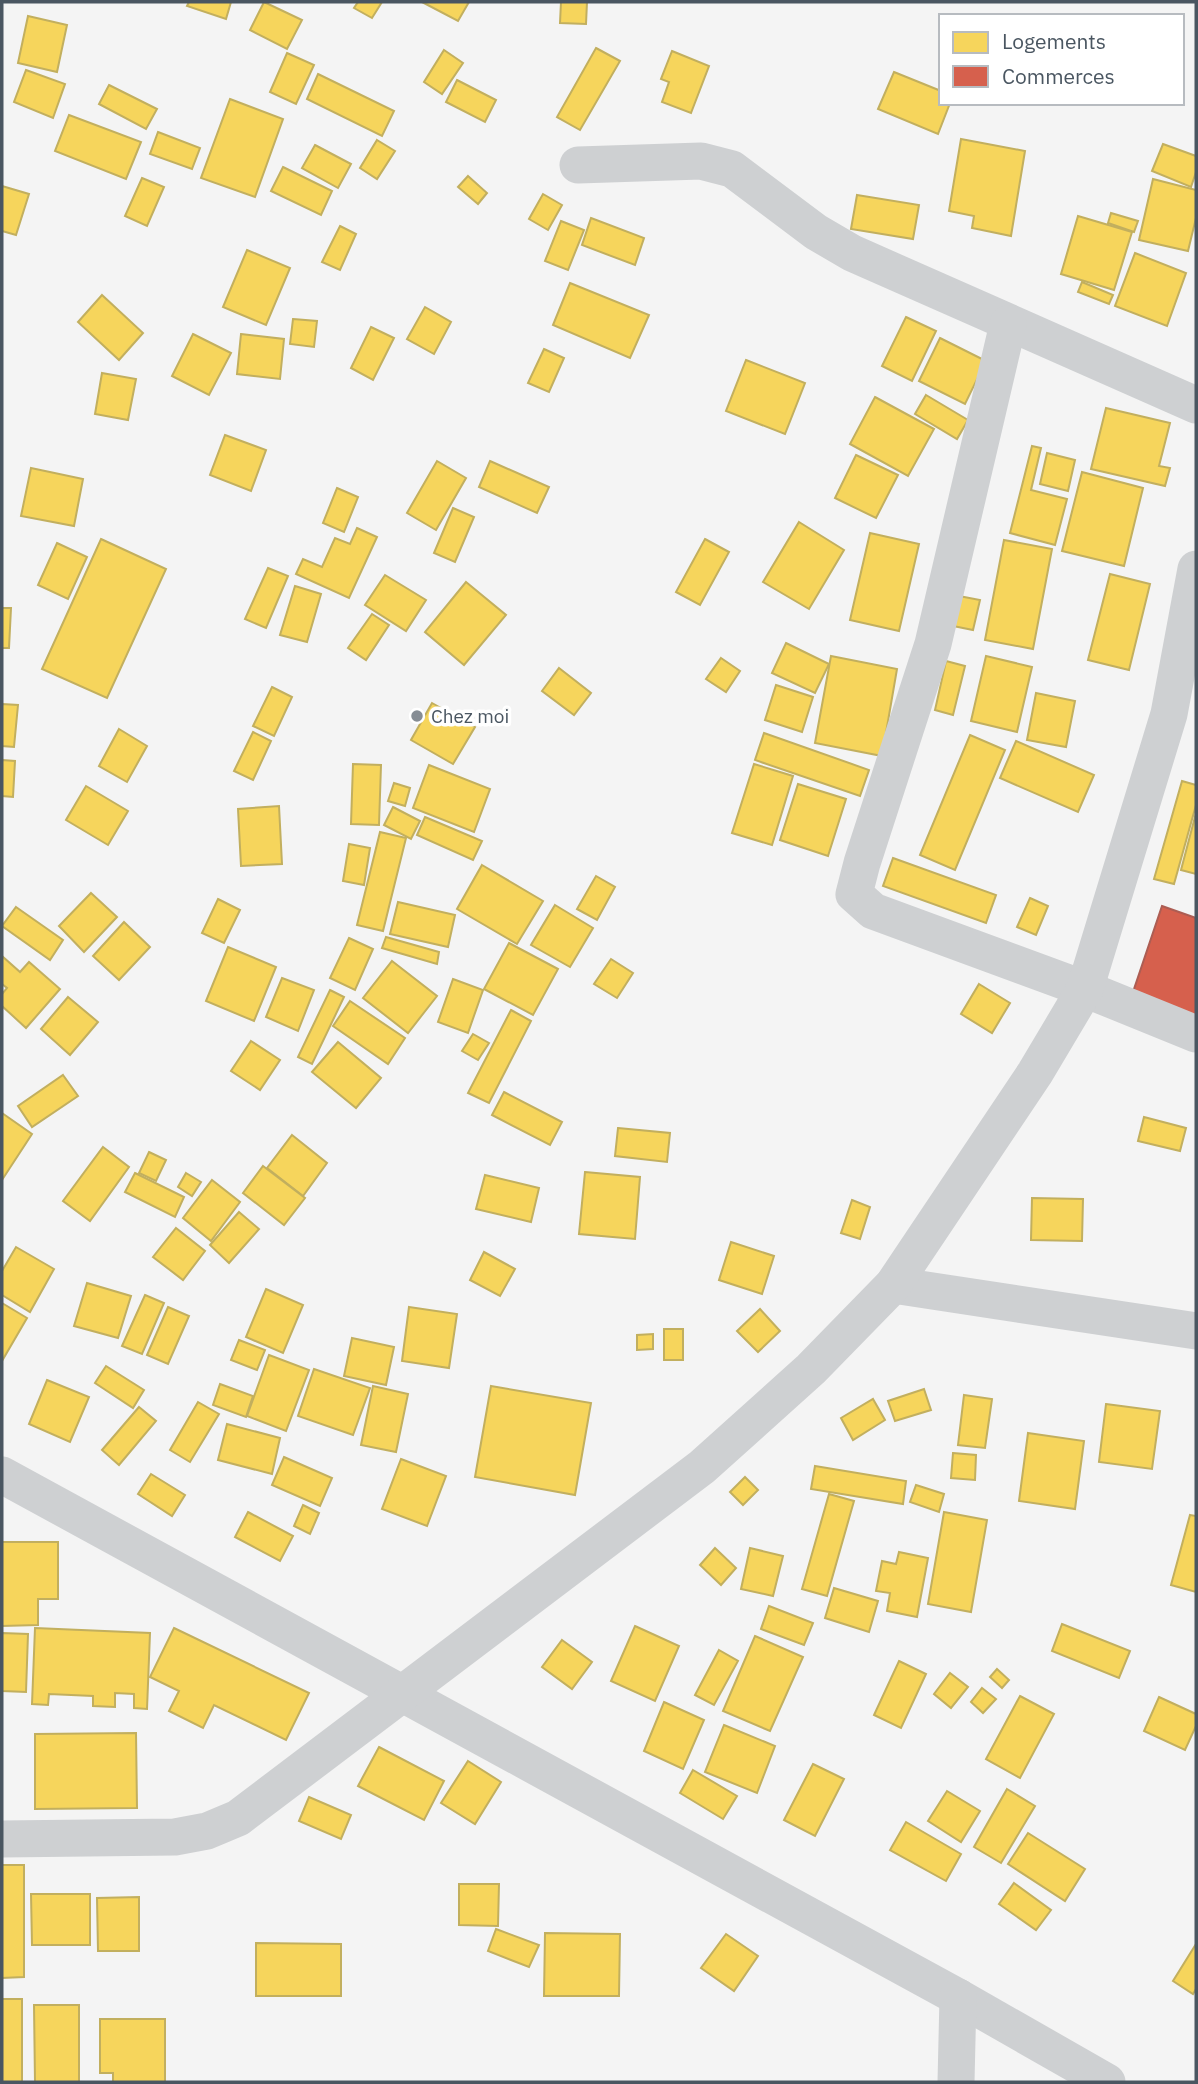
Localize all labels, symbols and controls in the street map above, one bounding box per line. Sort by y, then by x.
legend [939,14,1184,105]
text: Logements [1002,27,1106,55]
text: Commerces [1002,62,1115,90]
place label: Chez moi [431,704,509,728]
marker: Chez moi [409,708,425,724]

